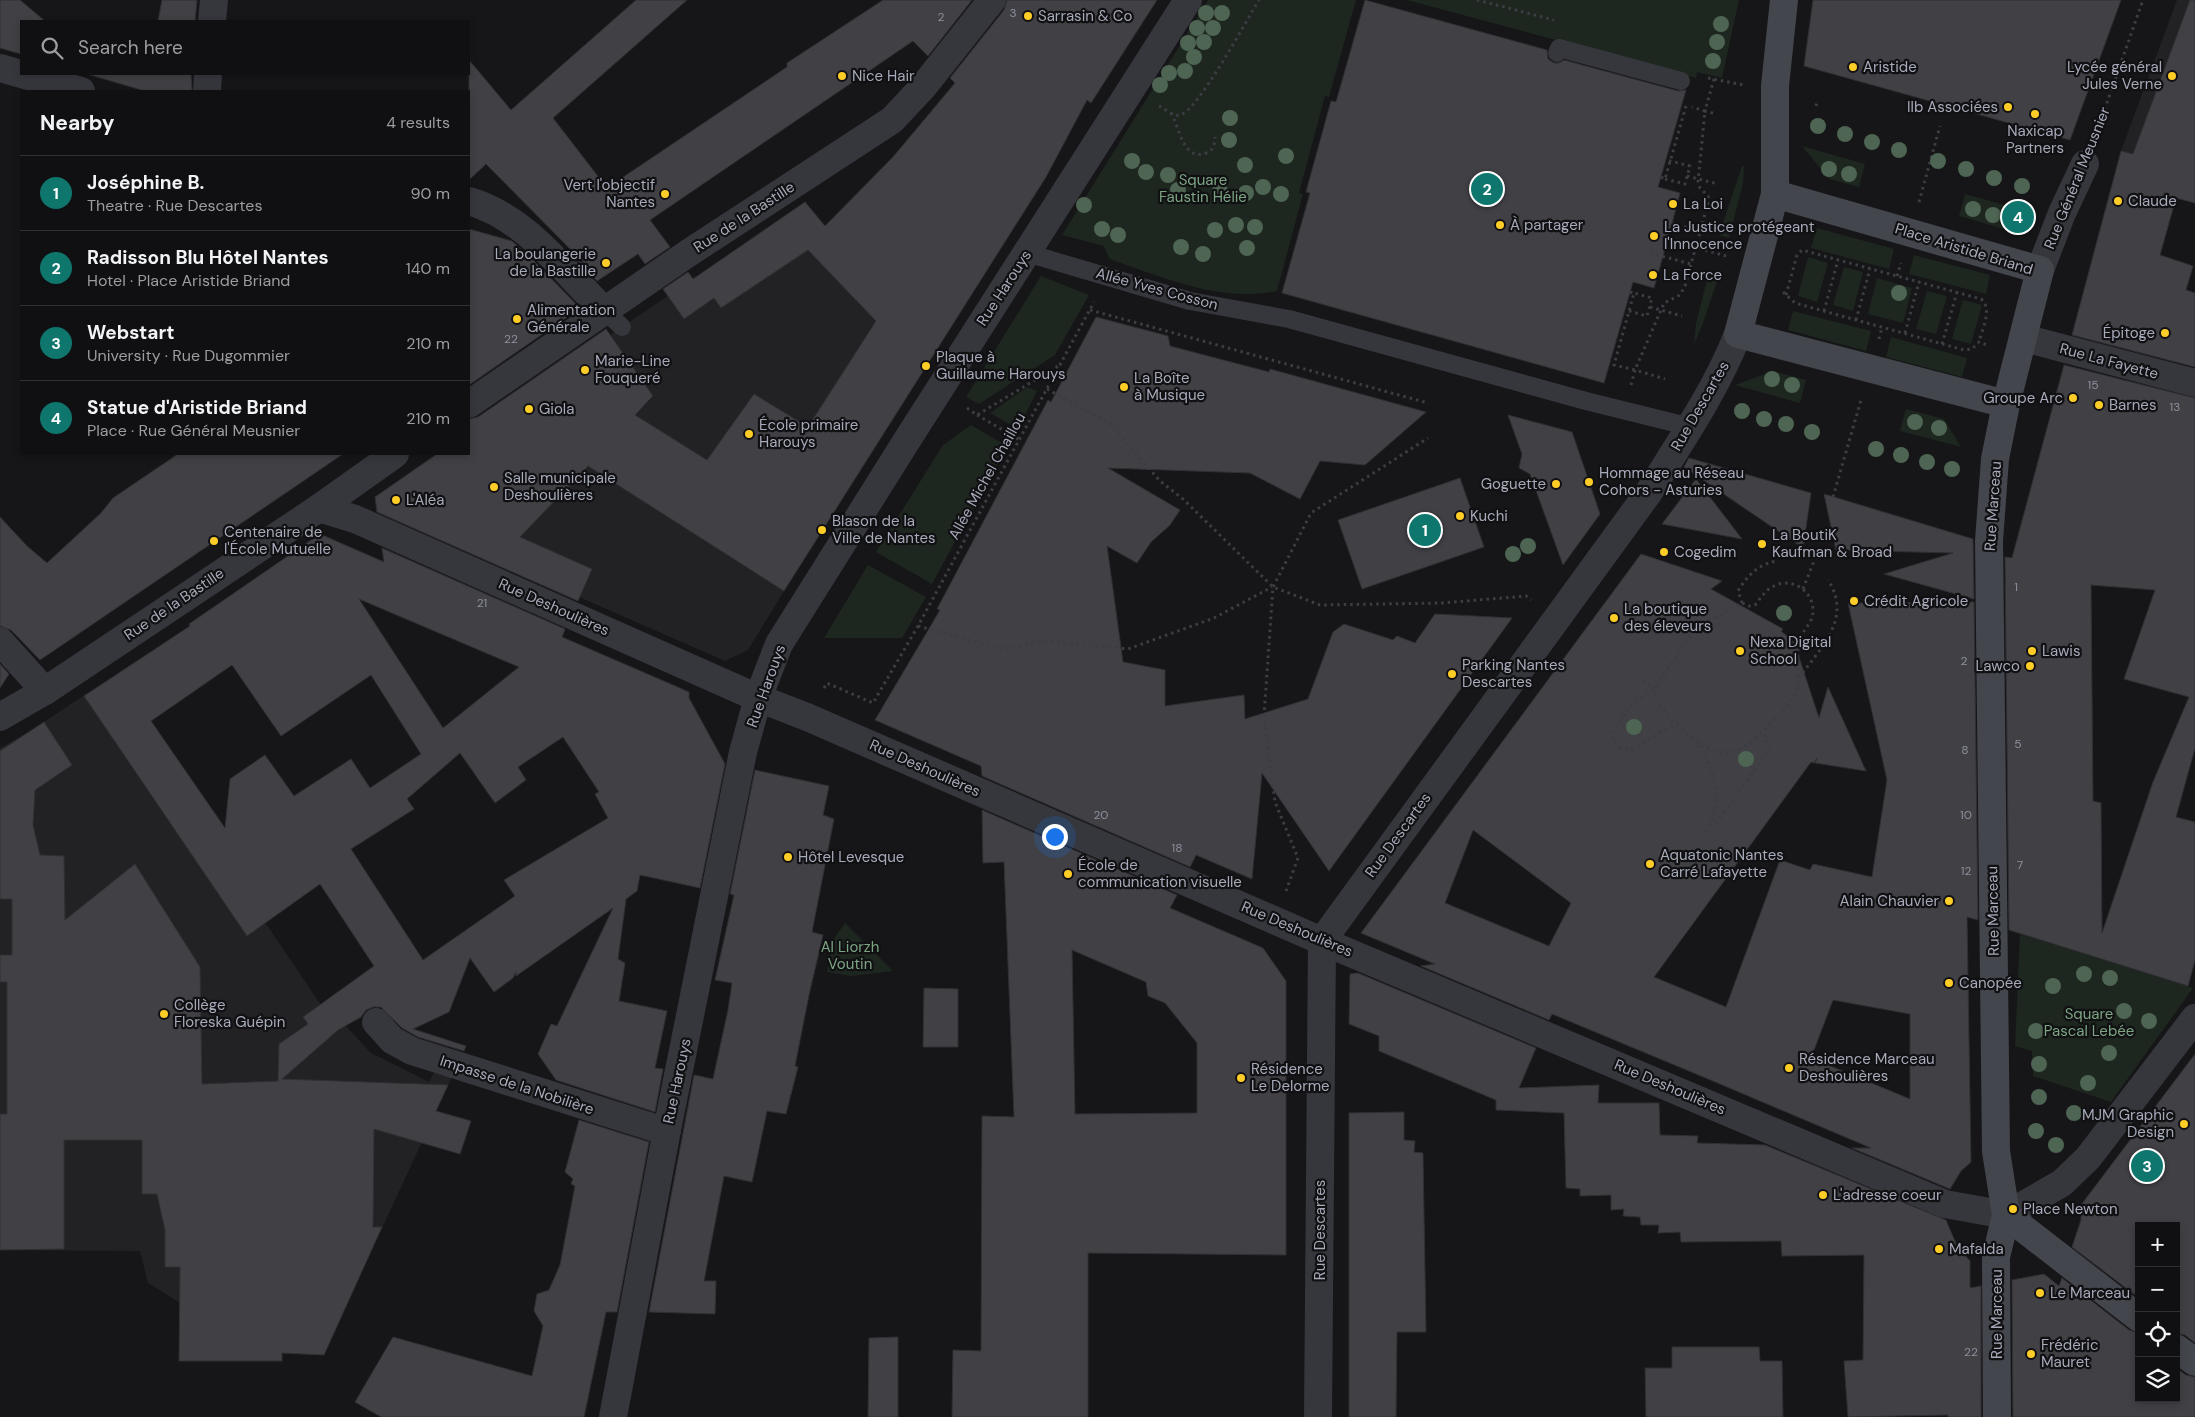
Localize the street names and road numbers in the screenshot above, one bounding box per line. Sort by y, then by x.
street label: Rue Général Meusnier [2039,104,2115,252]
street label: Rue de la Bastille [690,177,798,257]
street label: Place Aristide Briand [1893,218,2035,280]
street label: Rue Harouys [972,246,1036,330]
street label: Allée Yves Cosson [1094,263,1220,315]
street label: Rue La Fayette [2057,338,2161,384]
street label: Rue Descartes [1666,358,1734,454]
street label: Allée Michel Chaillou [944,409,1030,543]
street label: Rue Marceau [1980,460,2006,552]
street label: Rue de la Bastille [120,563,228,645]
street label: Rue Deshoulières [495,574,613,640]
street label: Rue Harouys [742,642,790,730]
street label: Rue Deshoulières [866,735,984,801]
street label: Rue Descartes [1360,789,1436,881]
street label: Rue Marceau [1982,866,2004,956]
street label: Rue Deshoulières [1238,896,1356,962]
street label: Rue Harouys [658,1037,696,1125]
street label: Impasse de la Nobilière [437,1051,597,1119]
street label: Rue Deshoulières [1611,1054,1729,1120]
street label: Rue Descartes [1310,1180,1330,1280]
street label: Rue Marceau [1987,1269,2007,1359]

